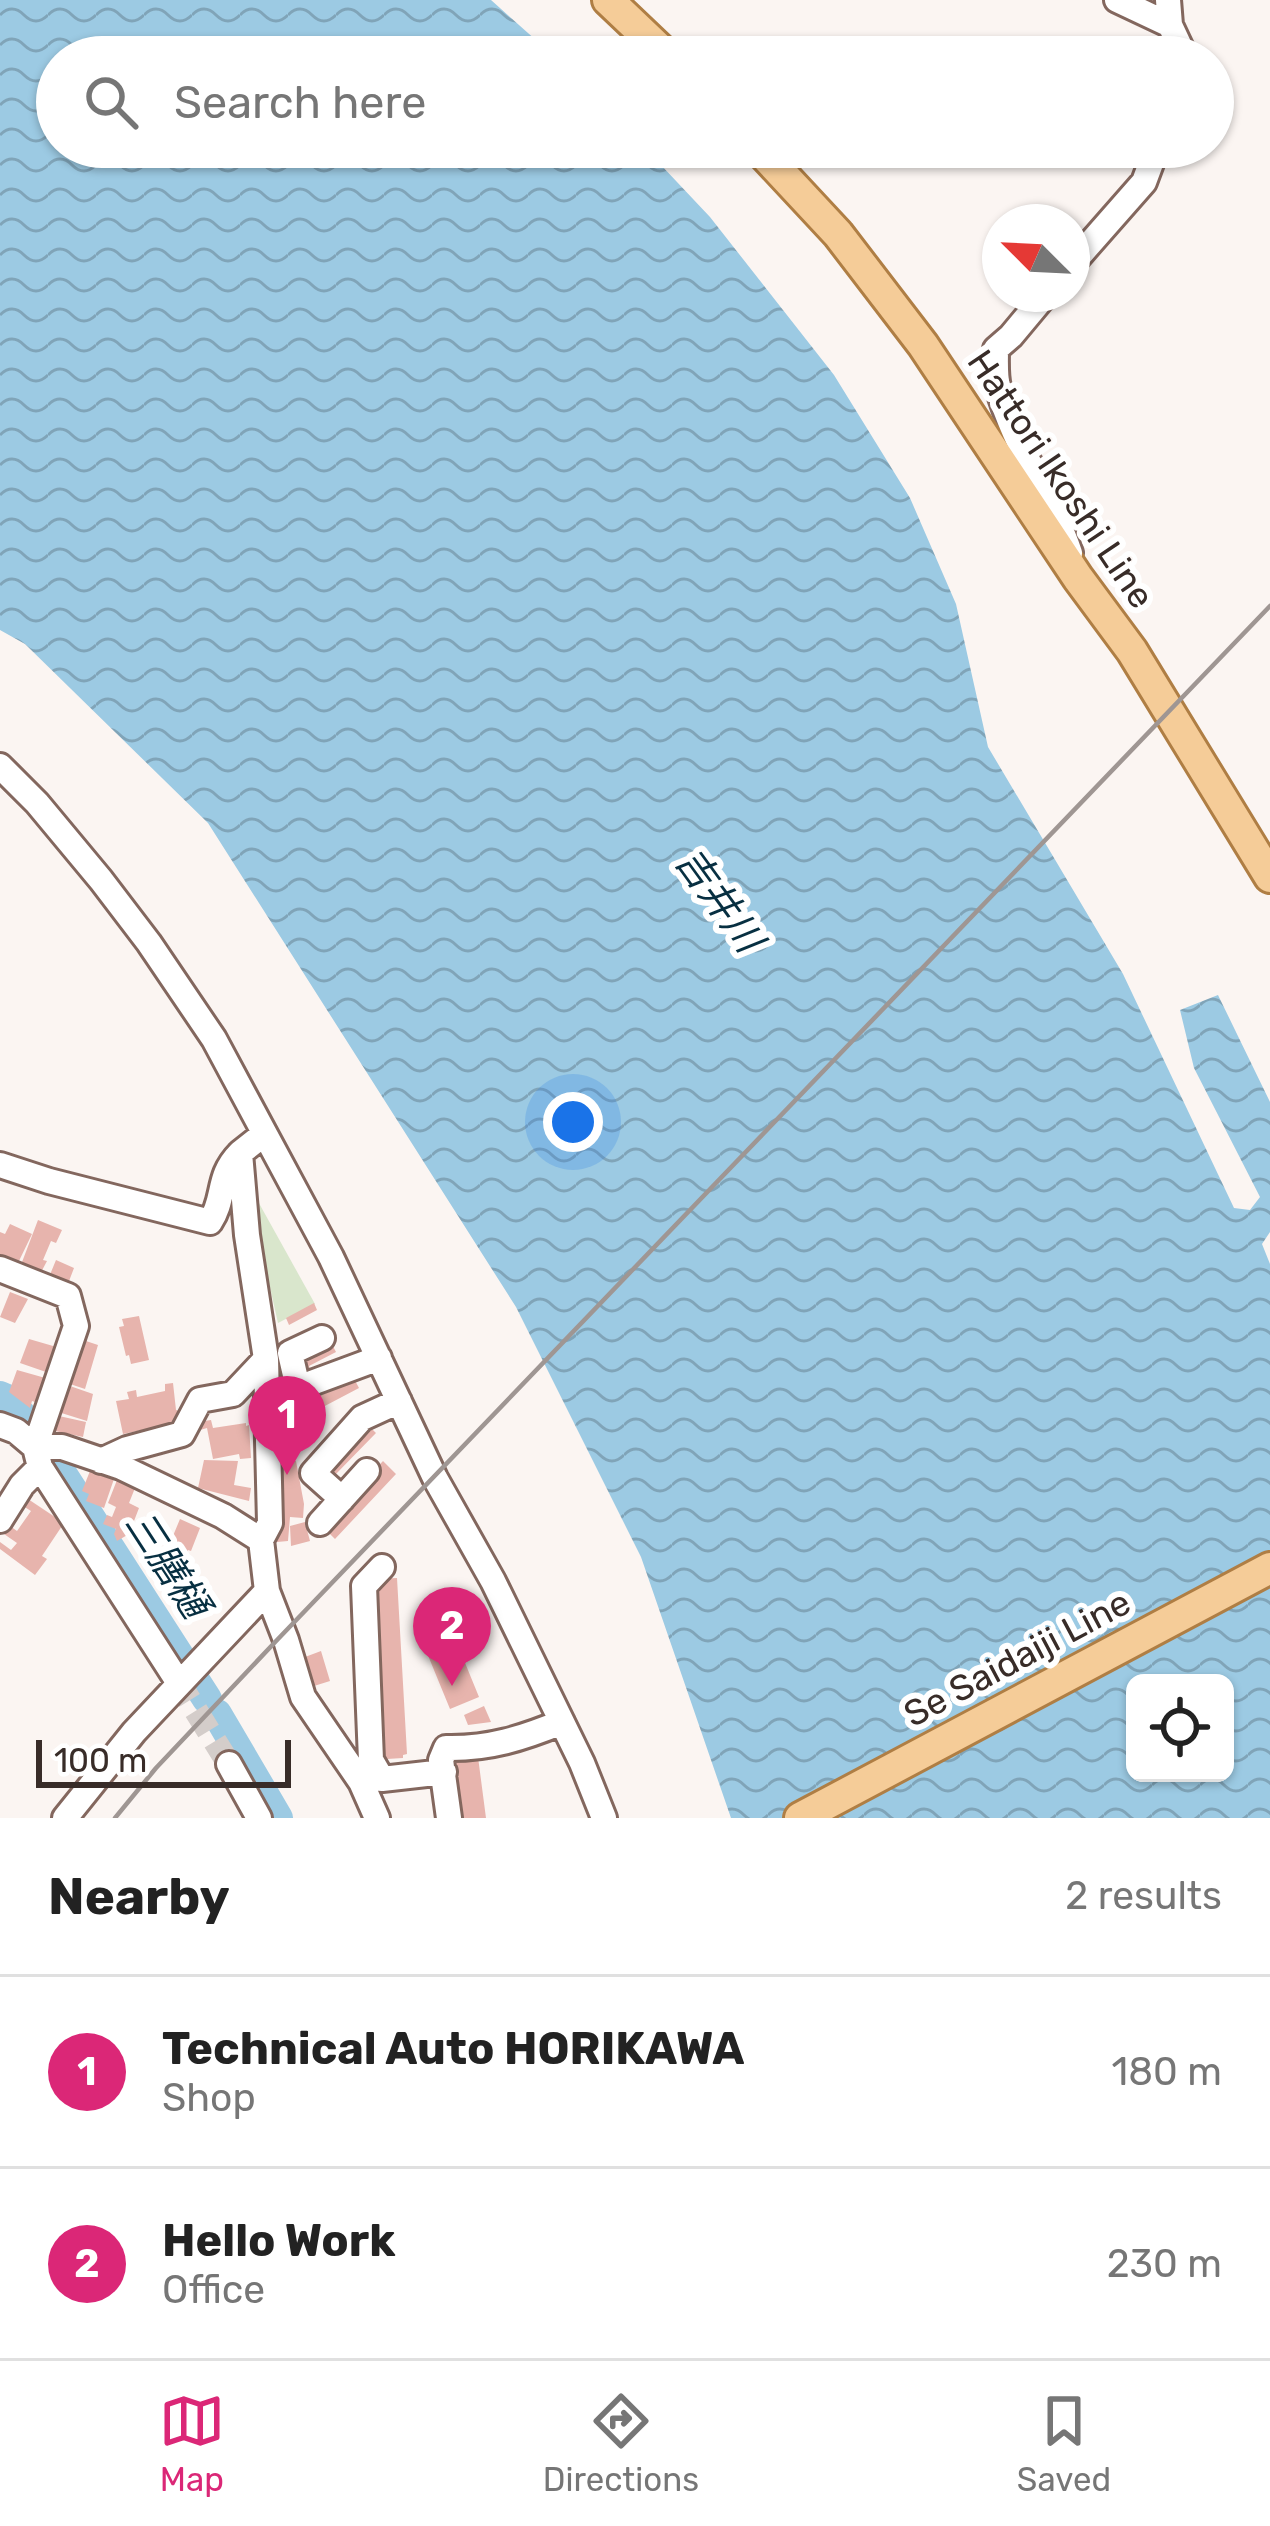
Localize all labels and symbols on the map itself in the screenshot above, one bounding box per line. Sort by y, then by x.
north arrow [982,204,1090,312]
street label: Hattori Ikoshi Line [959,342,1163,616]
water label: 吉井川 [666,839,774,964]
your location [543,1092,603,1152]
pin: 1 [248,1376,326,1475]
water label: 三膳樋 [116,1502,221,1630]
street label: Se Saidaiji Line [897,1580,1137,1736]
pin: 2 [413,1587,491,1686]
scale bar [36,1734,291,1787]

